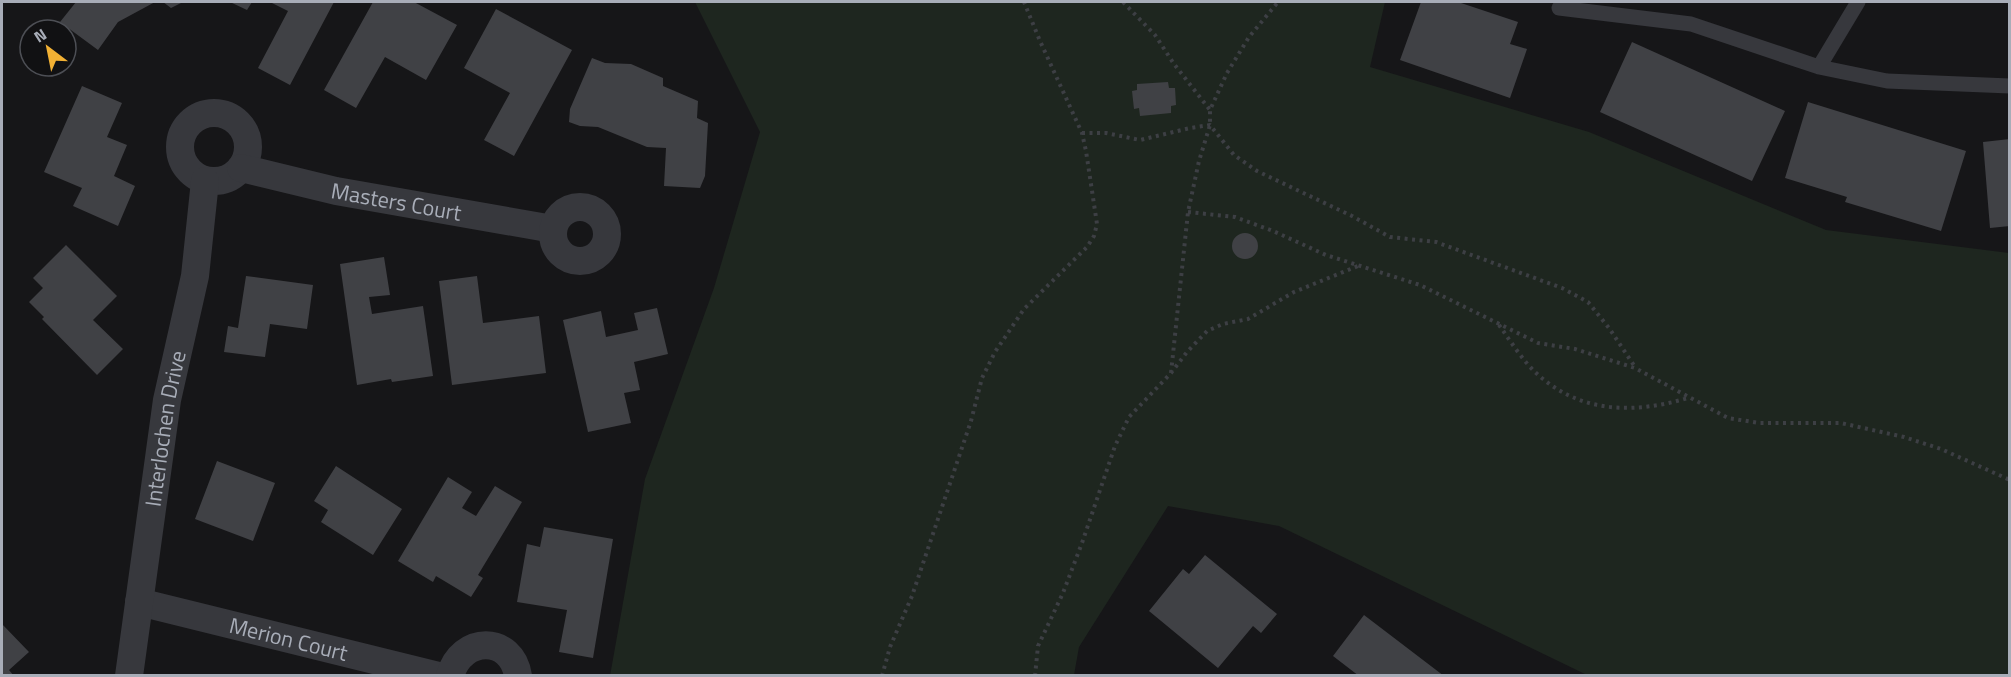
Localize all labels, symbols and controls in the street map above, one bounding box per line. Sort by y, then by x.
north arrow [18,18,78,78]
text: N [29,22,51,48]
street label: Masters Court [329,173,464,230]
street label: Interlochen Drive [135,347,195,509]
street label: Merion Court [226,608,351,670]

